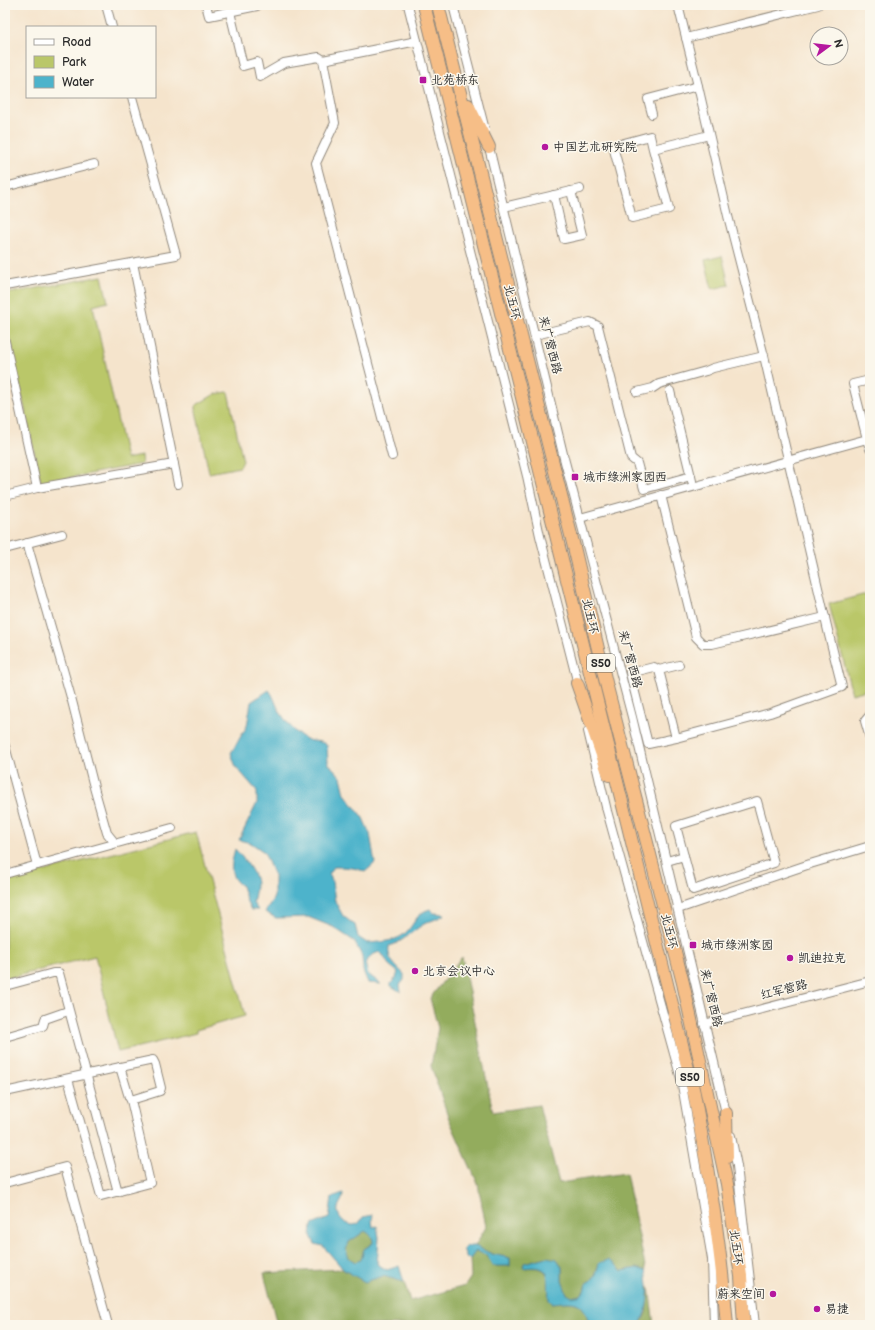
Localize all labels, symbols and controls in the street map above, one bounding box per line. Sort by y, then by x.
legend [26,26,156,98]
north arrow [809,26,849,66]
text: Road [62,35,91,50]
text: N [831,38,846,49]
text: Park [62,55,86,70]
place label: 北苑桥东 [431,73,479,88]
text: Water [62,75,94,90]
marker: 北苑桥东 [418,75,428,85]
place label: 中国艺术研究院 [553,140,637,155]
marker: 中国艺术研究院 [540,142,550,152]
street label: 北五环 [500,283,524,321]
street label: 来广营西路 [535,314,565,376]
place label: 城市绿洲家园西 [583,470,667,485]
marker: 城市绿洲家园西 [570,472,580,482]
street label: 北五环 [579,597,601,635]
street label: 来广营西路 [615,628,645,690]
road number: S50 [587,654,615,672]
street label: 北五环 [657,912,681,950]
place label: 城市绿洲家园 [701,938,773,953]
marker: 城市绿洲家园 [688,940,698,950]
place label: 凯迪拉克 [798,951,846,966]
marker: 凯迪拉克 [785,953,795,963]
place label: 北京会议中心 [423,964,495,979]
marker: 北京会议中心 [410,966,420,976]
street label: 来广营西路 [697,967,725,1029]
street label: 红军营路 [759,977,809,1003]
road number: S50 [676,1068,704,1086]
street label: 北五环 [726,1228,746,1266]
place label: 蔚来空间 [717,1287,765,1302]
marker: 蔚来空间 [768,1289,778,1299]
place label: 易捷 [825,1302,849,1317]
marker: 易捷 [812,1304,822,1314]

